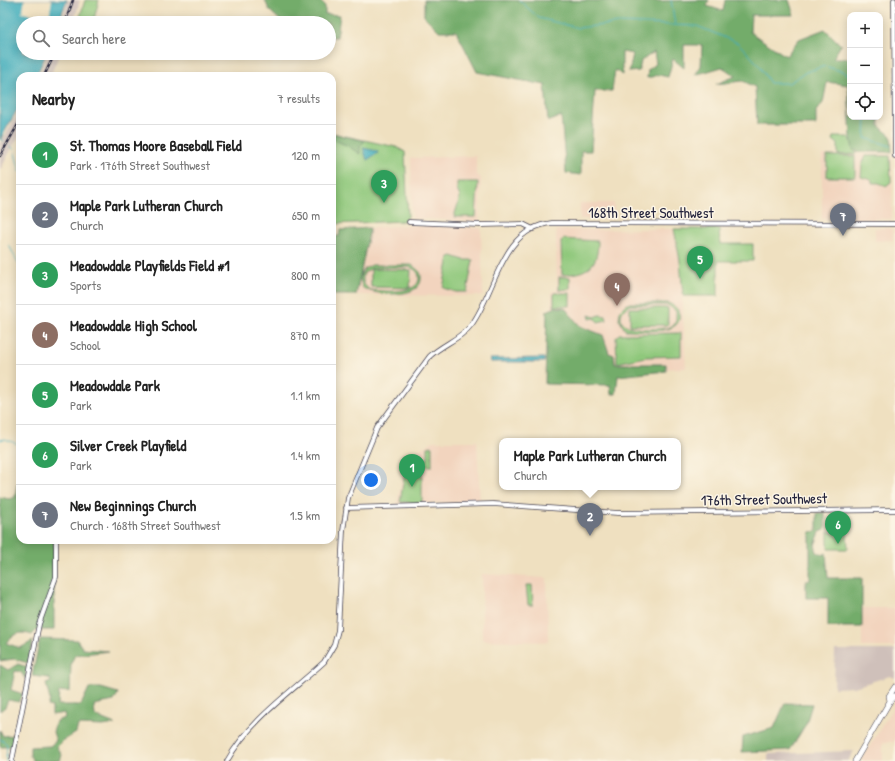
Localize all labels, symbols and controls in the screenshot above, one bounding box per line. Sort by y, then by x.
map controls [847,12,883,120]
button: + [847,12,883,48]
search box [16,16,336,60]
icon: search [30,27,52,49]
text: Search here [62,28,126,49]
button: − [847,48,883,84]
button: locate [847,84,883,120]
text: Nearby [32,87,75,110]
text: 7 results [277,89,320,107]
text: St. Thomas Moore Baseball Field [70,135,242,156]
text: 1 [43,146,47,164]
text: 120 m [292,146,320,164]
text: Park · 176th Street Southwest [70,156,210,174]
pin: 3 [371,170,397,203]
text: Maple Park Lutheran Church [70,195,223,216]
street label: 168th Street Southwest [588,202,715,223]
pin: 7 [830,203,856,236]
text: 2 [42,206,48,224]
text: 650 m [292,206,320,224]
text: Church [70,216,103,234]
pin: 5 [687,246,713,279]
text: Meadowdale Playfields Field #1 [70,255,230,276]
text: 3 [42,266,48,284]
text: 800 m [291,266,320,284]
pin: 4 [604,273,630,306]
text: Sports [70,276,101,294]
text: Meadowdale High School [70,315,197,336]
text: 4 [43,326,47,344]
text: 870 m [290,326,320,344]
text: School [70,336,100,354]
text: Meadowdale Park [70,375,160,396]
text: 5 [42,386,48,404]
text: 1.1 km [291,386,320,404]
text: Park [70,396,92,414]
text: Silver Creek Playfield [70,435,186,456]
popup [499,438,681,490]
text: Maple Park Lutheran Church [514,445,666,466]
text: 6 [42,446,48,464]
text: 1.4 km [290,446,320,464]
pin: 1 [399,454,425,487]
text: Park [70,456,92,474]
text: Church [514,466,547,484]
your location [361,470,381,490]
street label: 176th Street Southwest [701,487,828,511]
text: New Beginnings Church [70,495,196,516]
pin: 2 [577,503,603,536]
text: 7 [42,506,48,524]
text: 1.5 km [290,506,320,524]
pin: 6 [825,511,851,544]
text: Church · 168th Street Southwest [70,516,221,534]

